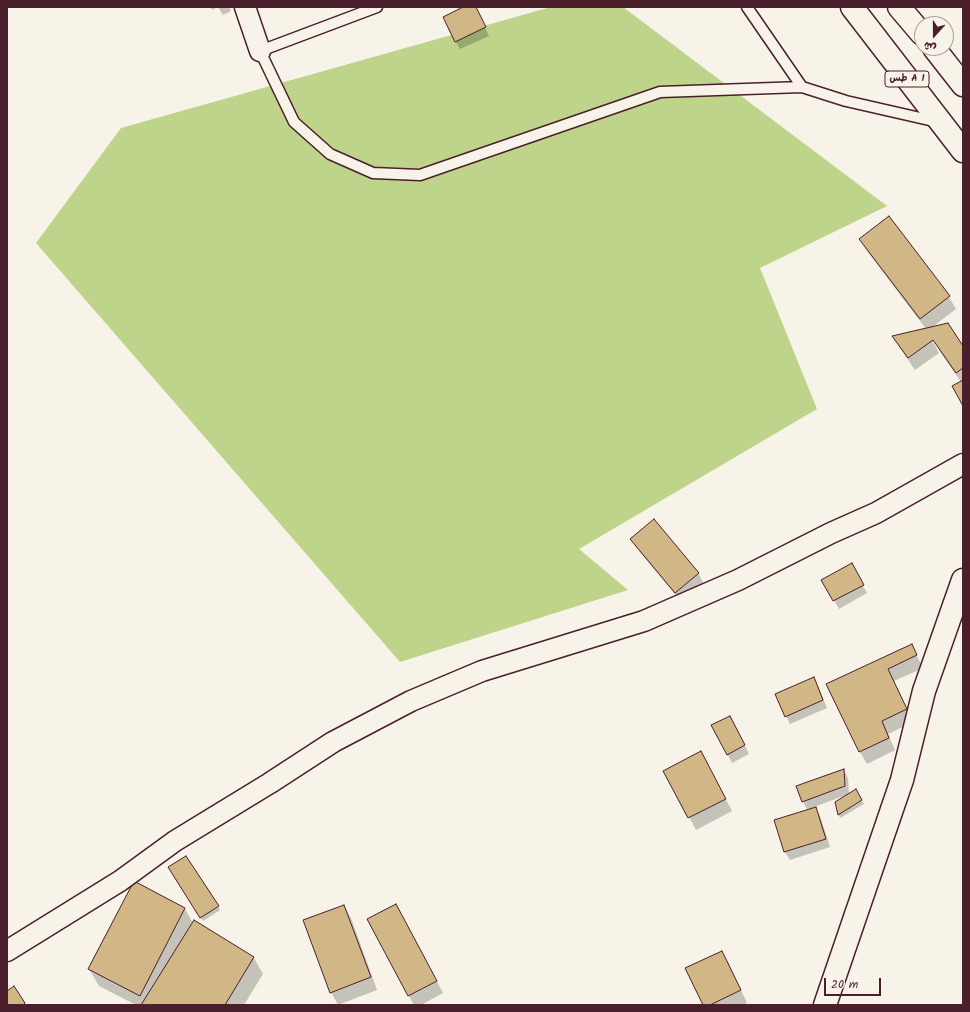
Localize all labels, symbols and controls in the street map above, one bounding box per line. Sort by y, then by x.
north arrow [914,16,954,56]
text: ش [921,36,939,57]
road number: طس A 1 [885,71,929,87]
scale bar [826,970,883,996]
text: 20 m [831,975,858,994]

